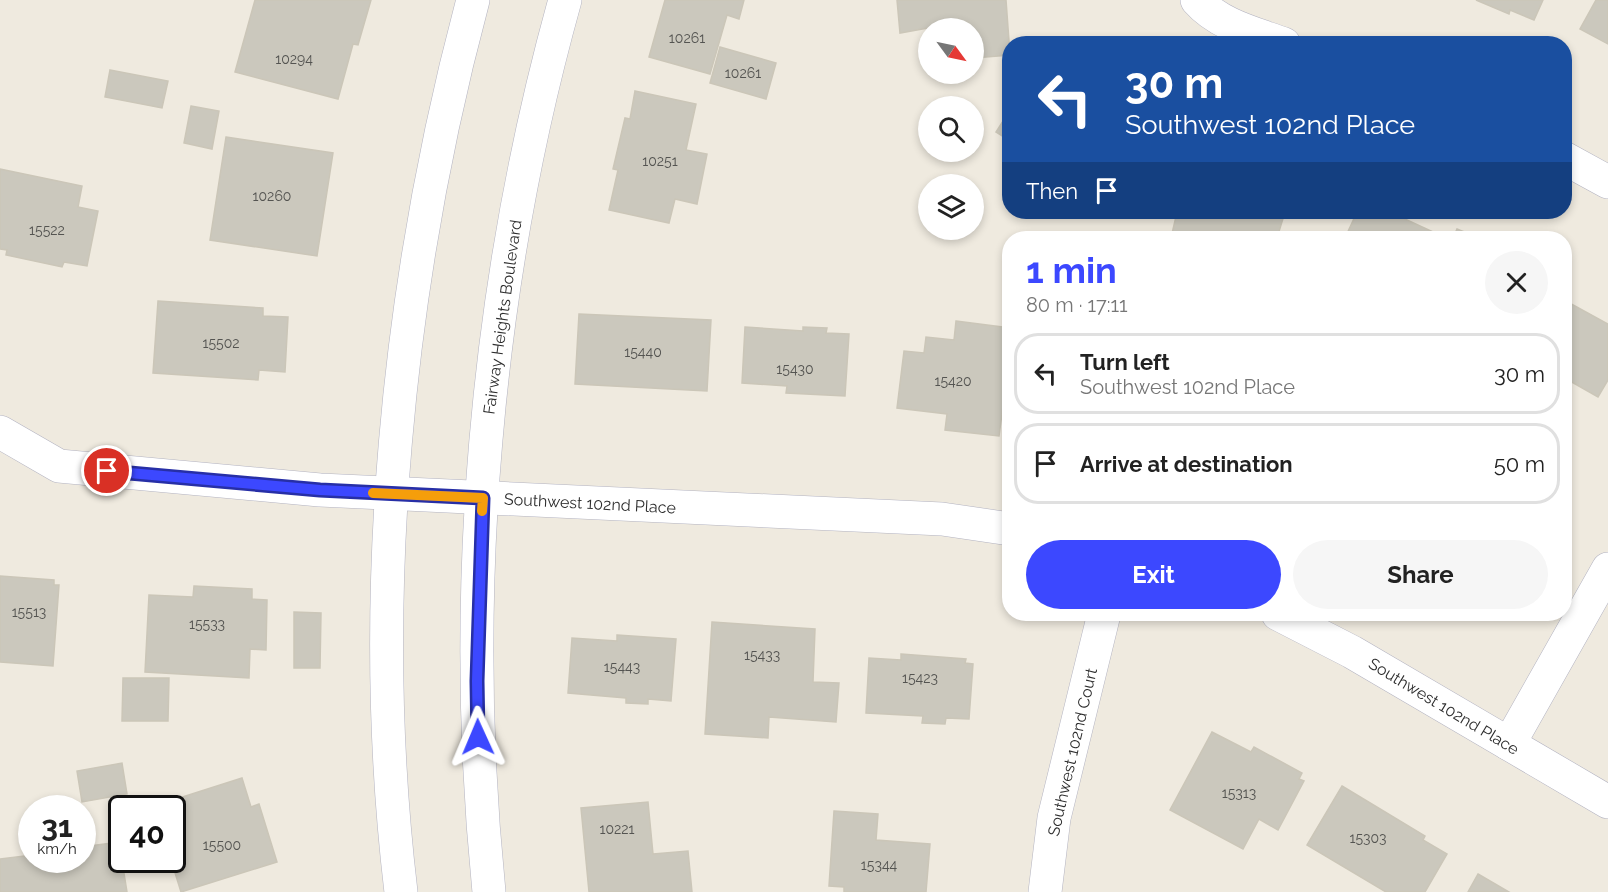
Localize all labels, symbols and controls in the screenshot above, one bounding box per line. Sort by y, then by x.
north arrow [918,18,984,84]
map controls [918,18,984,240]
house number: 10261 [669,30,705,46]
house number: 10294 [275,51,313,67]
text: 30 m [1125,59,1223,108]
icon: left [1026,60,1104,138]
house number: 10261 [725,65,761,81]
button: search [918,96,984,162]
text: Southwest 102nd Place [1125,109,1415,140]
house number: 10251 [642,153,678,169]
button: layers [918,174,984,240]
icon: arrive [1090,174,1123,207]
text: Then [1026,178,1078,204]
house number: 10260 [253,188,291,204]
street label: Fairway Heights Boulevard [479,219,526,416]
house number: 15522 [29,222,65,238]
text: 1 min [1026,249,1117,291]
button: close [1485,251,1548,314]
text: 80 m · 17:11 [1026,293,1128,317]
house number: 15502 [202,335,240,351]
house number: 15440 [624,344,662,360]
text: Turn left [1080,349,1170,375]
icon: left [1029,357,1062,390]
house number: 15430 [776,361,814,377]
text: 30 m [1494,361,1545,387]
house number: 15420 [934,373,972,389]
text: Southwest 102nd Place [1080,375,1295,399]
pin [81,445,132,496]
icon: arrive [1029,447,1062,480]
text: Arrive at destination [1080,451,1293,477]
text: 50 m [1494,451,1545,477]
icon: arrive [90,454,123,487]
street label: Southwest 102nd Place [504,490,676,517]
button: Exit [1026,540,1281,609]
button: Share [1293,540,1548,609]
house number: 15513 [12,604,46,620]
house number: 15533 [189,616,225,632]
house number: 15433 [744,647,780,663]
street label: Southwest 102nd Place [1365,654,1522,759]
house number: 15443 [604,659,640,675]
street label: Southwest 102nd Court [1044,666,1101,838]
house number: 15423 [902,670,938,686]
position arrow [446,705,510,769]
house number: 15313 [1222,785,1256,801]
speed limit sign: 40 [108,795,186,873]
text: 31 [41,809,73,844]
house number: 10221 [599,821,635,837]
house number: 15303 [1349,830,1387,846]
house number: 15500 [203,837,241,853]
text: km/h [37,840,77,858]
house number: 15344 [861,857,898,873]

